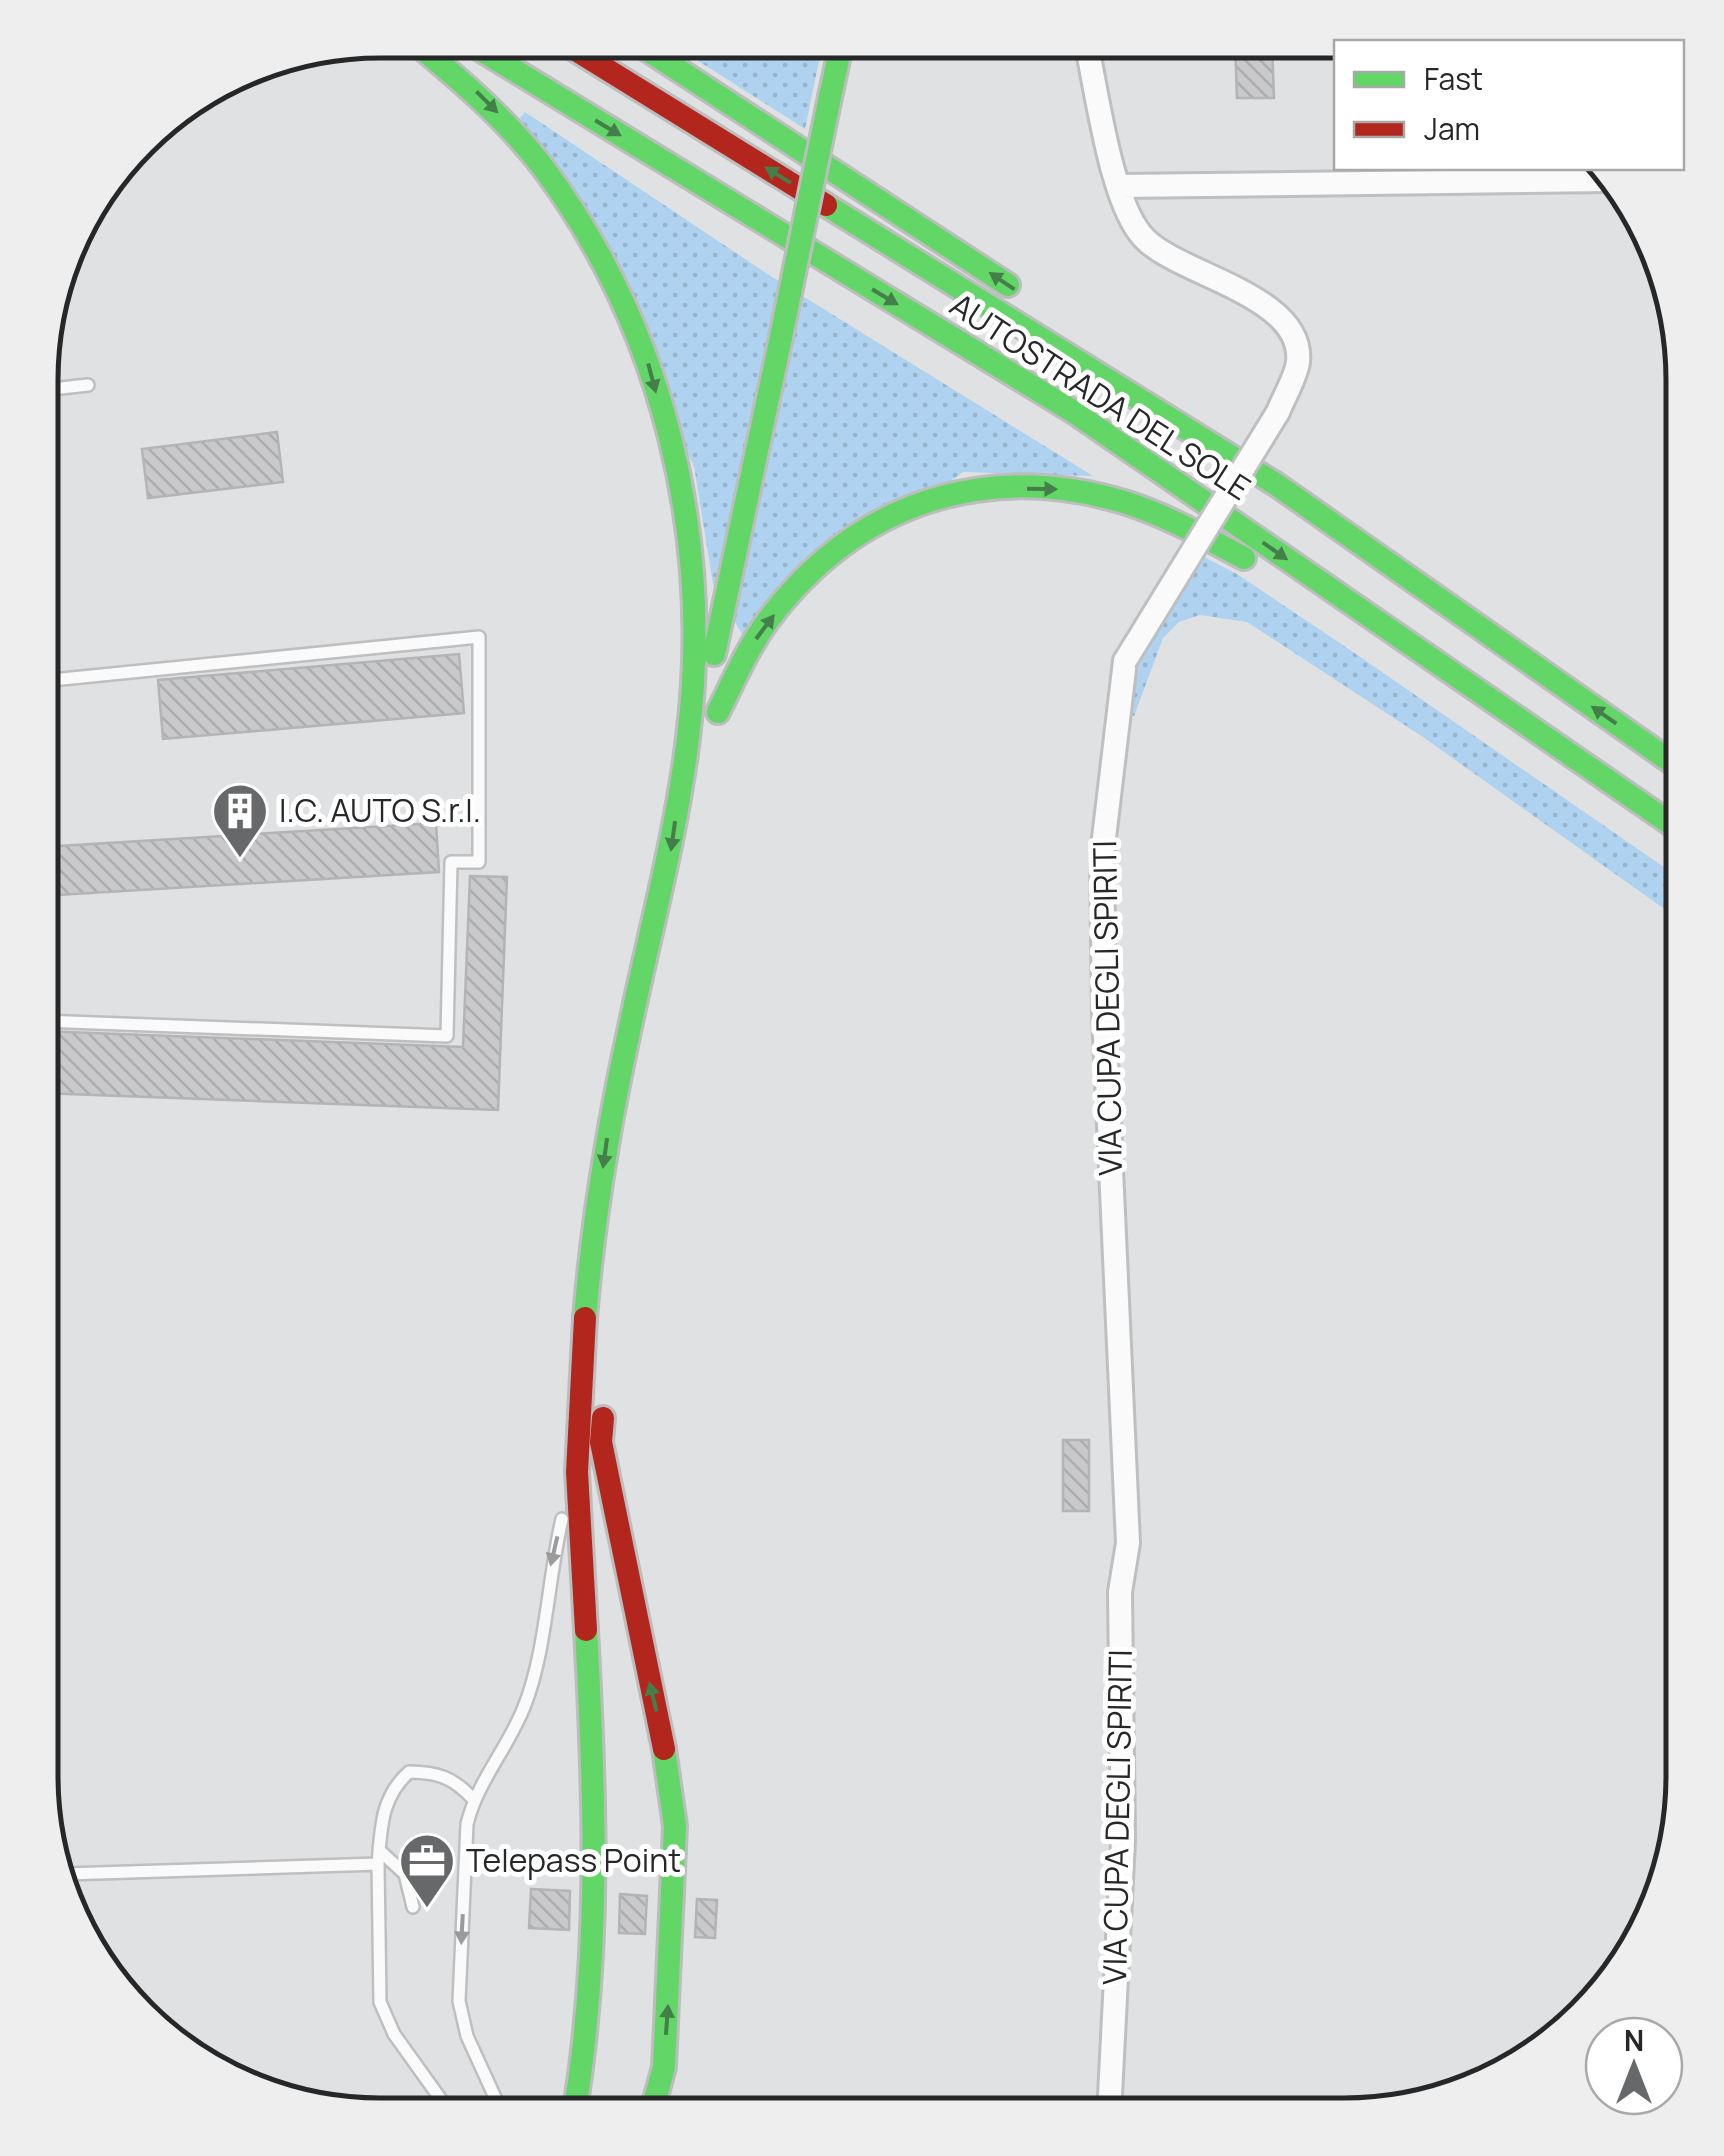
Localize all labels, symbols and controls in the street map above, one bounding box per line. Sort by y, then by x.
legend [1334,40,1684,170]
text: Fast [1424,58,1483,99]
one-way arrow [474,90,498,113]
text: Jam [1424,108,1480,149]
one-way arrow [594,118,622,136]
one-way arrow [764,167,792,184]
one-way arrow [989,272,1016,291]
street label: AUTOSTRADA DEL SOLE [942,283,1259,510]
one-way arrow [871,288,899,305]
one-way arrow [644,363,660,394]
one-way arrow [1026,481,1058,497]
one-way arrow [1261,541,1288,560]
one-way arrow [755,614,775,640]
one-way arrow [1590,706,1617,725]
building icon: I.C. AUTO S.r.l. [210,781,270,860]
place label: I.C. AUTO S.r.l. [279,788,481,832]
one-way arrow [664,820,680,852]
street label: VIA CUPA DEGLI SPIRITI [1082,840,1132,1176]
one-way arrow [596,1138,612,1170]
one-way arrow [546,1536,561,1567]
street label: VIA CUPA DEGLI SPIRITI [1092,1649,1142,1985]
one-way arrow [645,1681,661,1712]
office icon: Telepass Point [397,1831,457,1910]
place label: Telepass Point [466,1838,681,1882]
one-way arrow [453,1913,469,1945]
one-way arrow [659,2003,675,2035]
north arrow [1584,2016,1684,2116]
text: N [1624,2021,1644,2059]

